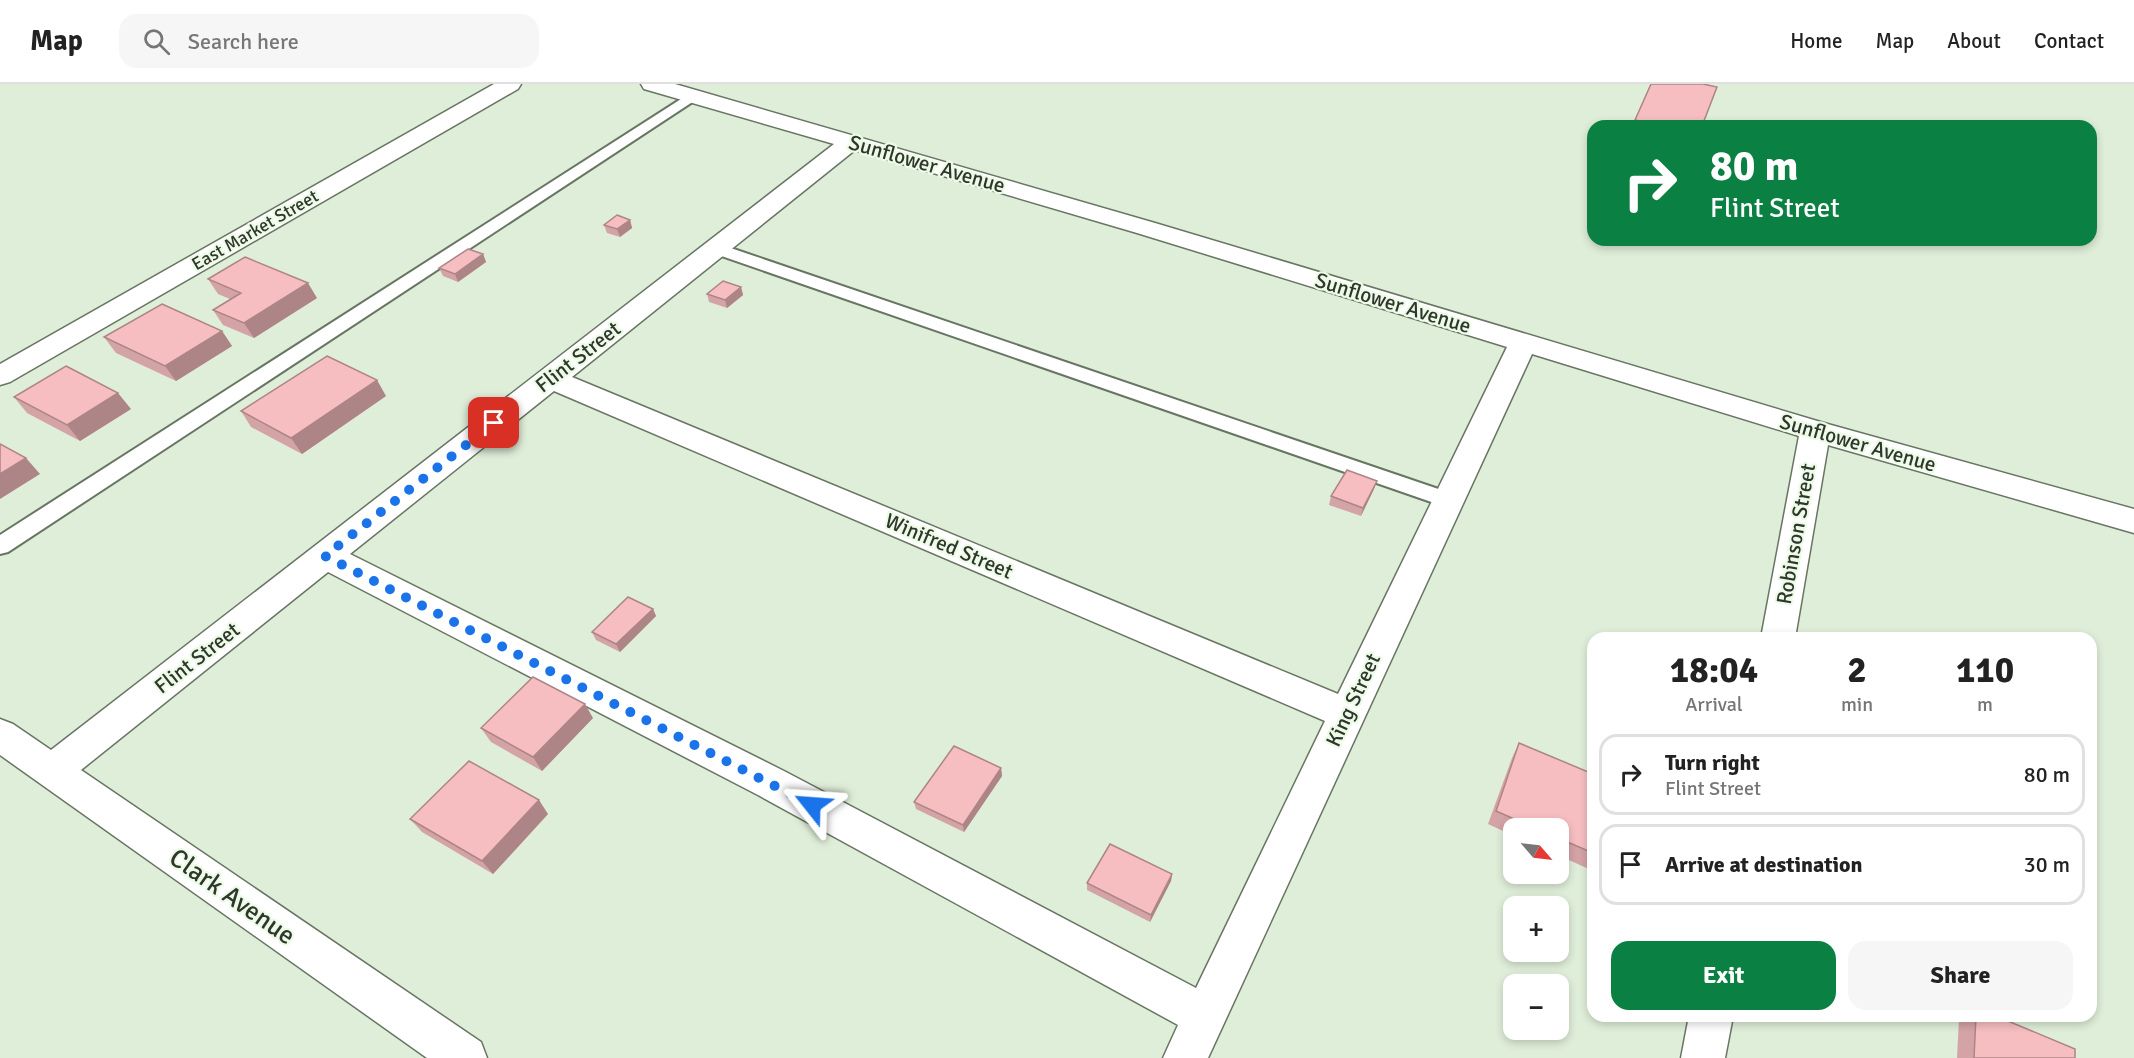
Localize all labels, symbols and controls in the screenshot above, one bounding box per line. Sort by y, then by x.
search box [119,14,539,68]
text: Map [30,24,83,58]
icon: search [140,25,173,58]
text: Search here [188,28,299,55]
text: Home [1790,28,1843,54]
text: Map [1876,28,1914,54]
text: About [1947,28,2001,54]
text: Contact [2034,28,2104,54]
street label: Sunflower Avenue [846,129,1008,199]
text: 80 m [1710,141,1799,192]
icon: right [1611,144,1689,222]
street label: East Market Street [188,185,322,275]
text: Flint Street [1710,192,1840,225]
street label: Sunflower Avenue [1312,267,1474,339]
street label: Flint Street [530,316,626,398]
pin [468,397,519,448]
icon: arrive [477,406,510,439]
street label: Sunflower Avenue [1777,408,1939,478]
street label: Robinson Street [1771,462,1821,606]
street label: Winifred Street [881,507,1017,585]
street label: Flint Street [149,617,245,699]
text: 18:04 [1670,648,1758,693]
text: 2 [1847,648,1867,693]
text: 110 [1956,648,2014,693]
street label: King Street [1320,649,1386,751]
text: Arrival [1685,692,1743,717]
text: min [1841,692,1873,717]
text: m [1977,692,1993,717]
text: Turn right [1665,749,1760,776]
icon: right [1614,758,1647,791]
text: 80 m [2024,761,2070,788]
position arrow [780,773,844,837]
text: Flint Street [1665,776,1761,801]
north arrow [1503,818,1569,884]
map controls [1503,818,1569,1040]
street label: Clark Avenue [163,842,301,952]
icon: arrive [1614,848,1647,881]
text: Arrive at destination [1665,851,1862,878]
text: 30 m [2024,851,2070,878]
button: + [1503,896,1569,962]
button: Exit [1611,941,1836,1010]
button: Share [1848,941,2073,1010]
button: − [1503,974,1569,1040]

